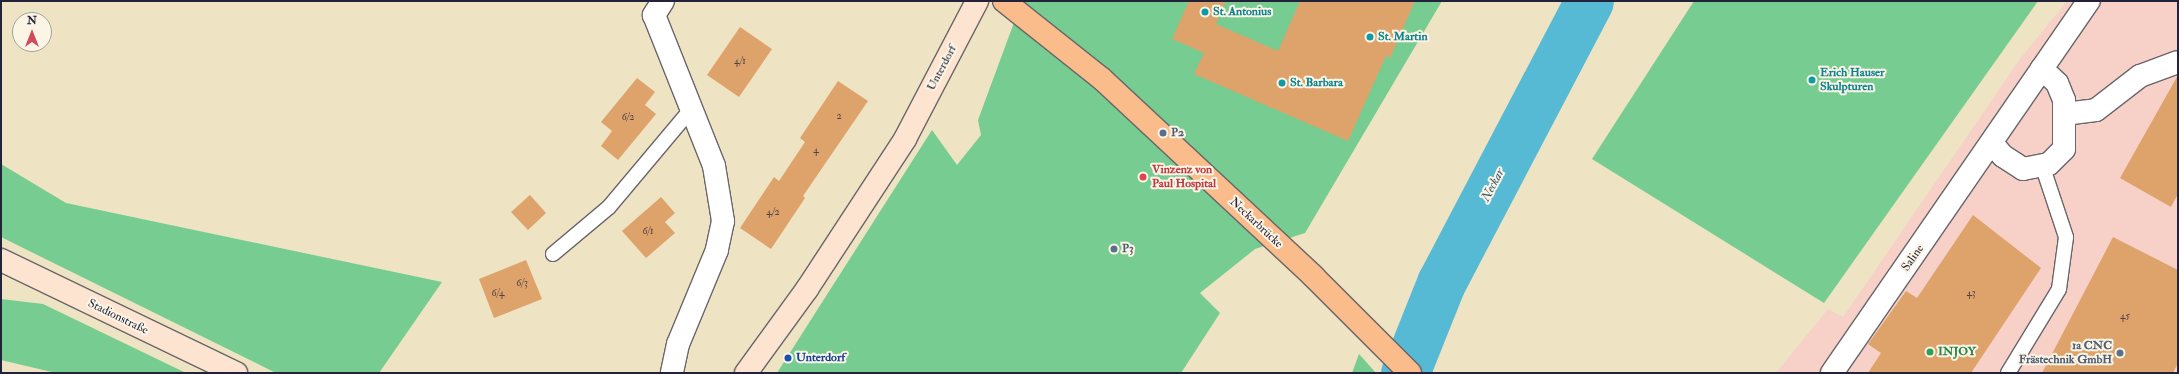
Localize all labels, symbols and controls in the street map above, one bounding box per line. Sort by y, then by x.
place label: St. Antonius [1213,5,1271,19]
marker: St. Antonius [1200,7,1210,17]
north arrow [12,12,52,52]
text: N [27,14,37,27]
place label: St. Martin [1378,30,1428,44]
marker: St. Martin [1365,32,1375,42]
street label: Unterdorf [924,43,960,93]
house number: 4/1 [734,56,746,68]
place label: Erich Hauser Skulpturen [1820,66,1884,94]
marker: Erich Hauser Skulpturen [1807,75,1817,85]
place label: St. Barbara [1290,76,1343,90]
marker: St. Barbara [1277,78,1287,88]
house number: 2 [836,111,842,123]
house number: 6/2 [622,112,634,124]
place label: P2 [1171,126,1184,140]
marker: P2 [1158,128,1168,138]
house number: 4 [813,145,819,157]
place label: Vinzenz von Paul Hospital [1152,163,1216,191]
water label: Neckar [1478,166,1508,204]
marker: Vinzenz von Paul Hospital [1137,171,1149,183]
street label: Neckarbrücke [1226,195,1286,251]
house number: 4/2 [766,207,780,219]
house number: 6/1 [642,226,654,238]
place label: P3 [1122,242,1134,256]
street label: Saline [1899,242,1927,274]
marker: P3 [1109,244,1119,254]
house number: 6/3 [516,278,528,290]
house number: 6/4 [492,288,504,300]
house number: 43 [1966,288,1976,300]
street label: Stadionstraße [85,296,151,338]
house number: 45 [2120,311,2130,323]
place label: 1a CNC Frästechnik GmbH [2019,339,2112,367]
place label: INJOY [1938,345,1976,359]
marker: INJOY [1925,347,1935,357]
marker: 1a CNC Frästechnik GmbH [2115,348,2125,358]
place label: Unterdorf [796,351,845,365]
marker: Unterdorf [783,353,793,363]

